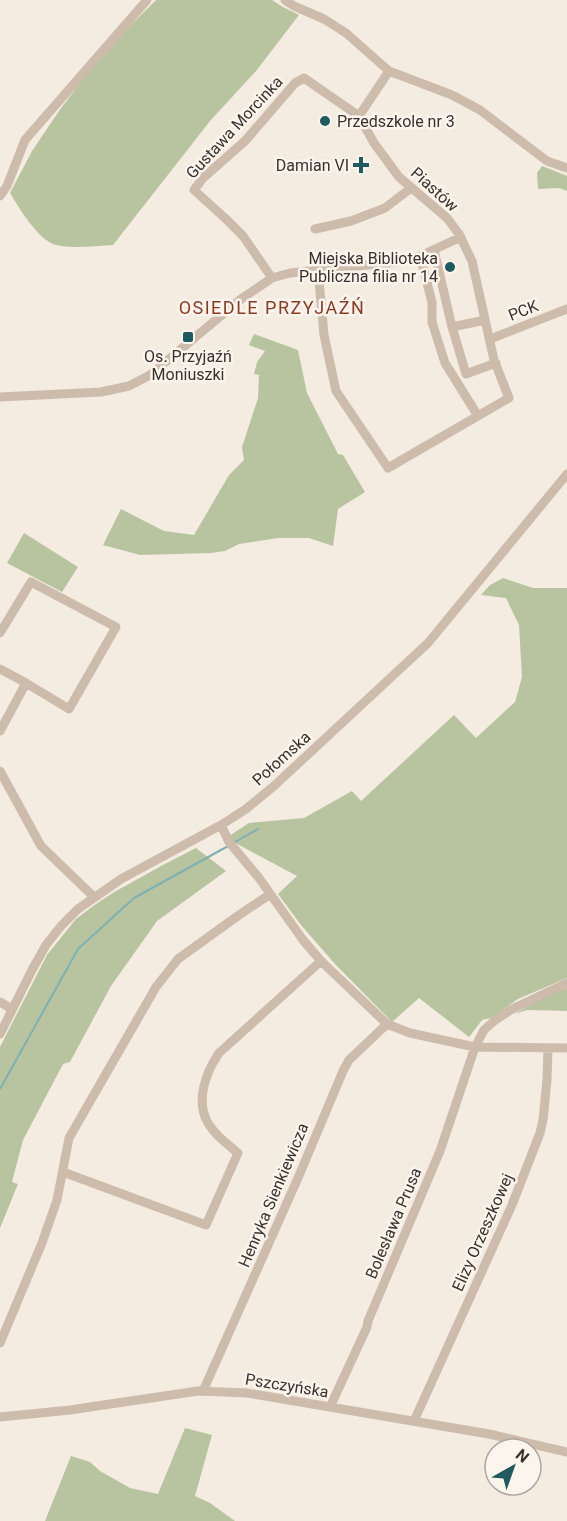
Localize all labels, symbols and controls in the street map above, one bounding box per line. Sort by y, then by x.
street label: Gustawa Morcinka [182,72,287,182]
place label: Przedszkole nr 3 [337,112,455,131]
marker: Przedszkole nr 3 [318,114,332,128]
place label: Damian VI [276,156,349,175]
marker: Damian VI [354,158,368,172]
street label: Piastów [407,163,462,216]
place label: Miejska Biblioteka Publiczna filia nr 14 [299,249,438,286]
marker: Miejska Biblioteka Publiczna filia nr 14 [443,260,457,274]
street label: PCK [506,296,542,325]
district label: OSIEDLE PRZYJAŹŃ [179,297,365,318]
marker: Os. Przyjaźń Moniuszki [181,330,195,344]
place label: Os. Przyjaźń Moniuszki [144,347,232,384]
street label: Połomska [248,727,314,789]
street label: Henryka Sienkiewicza [234,1120,312,1270]
street label: Bolesława Prusa [362,1165,425,1282]
street label: Elizy Orzeszkowej [448,1170,517,1294]
street label: Pszczyńska [244,1370,330,1401]
north arrow [483,1437,543,1497]
text: N [512,1445,533,1467]

